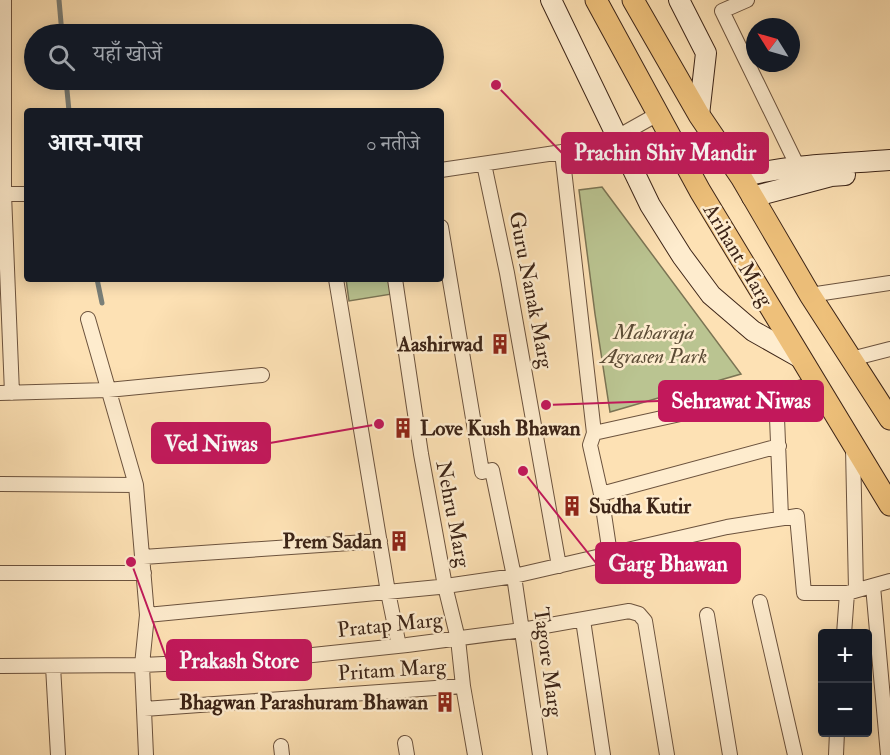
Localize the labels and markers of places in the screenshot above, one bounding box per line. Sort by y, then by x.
callout: Prachin Shiv Mandir [562,133,768,173]
place label: Aashirwad [397,331,484,358]
building icon: Aashirwad [488,332,512,356]
callout: Sehrawat Niwas [659,381,823,421]
place label: Love Kush Bhawan [420,415,581,442]
building icon: Love Kush Bhawan [391,416,415,440]
callout: Ved Niwas [152,423,270,463]
place label: Sudha Kutir [589,493,692,520]
building icon: Sudha Kutir [560,494,584,518]
place label: Prem Sadan [283,528,382,555]
building icon: Prem Sadan [387,529,411,553]
callout: Garg Bhawan [596,543,740,583]
callout: Prakash Store [167,640,311,680]
place label: Bhagwan Parashuram Bhawan [179,689,428,716]
building icon: Bhagwan Parashuram Bhawan [433,690,457,714]

